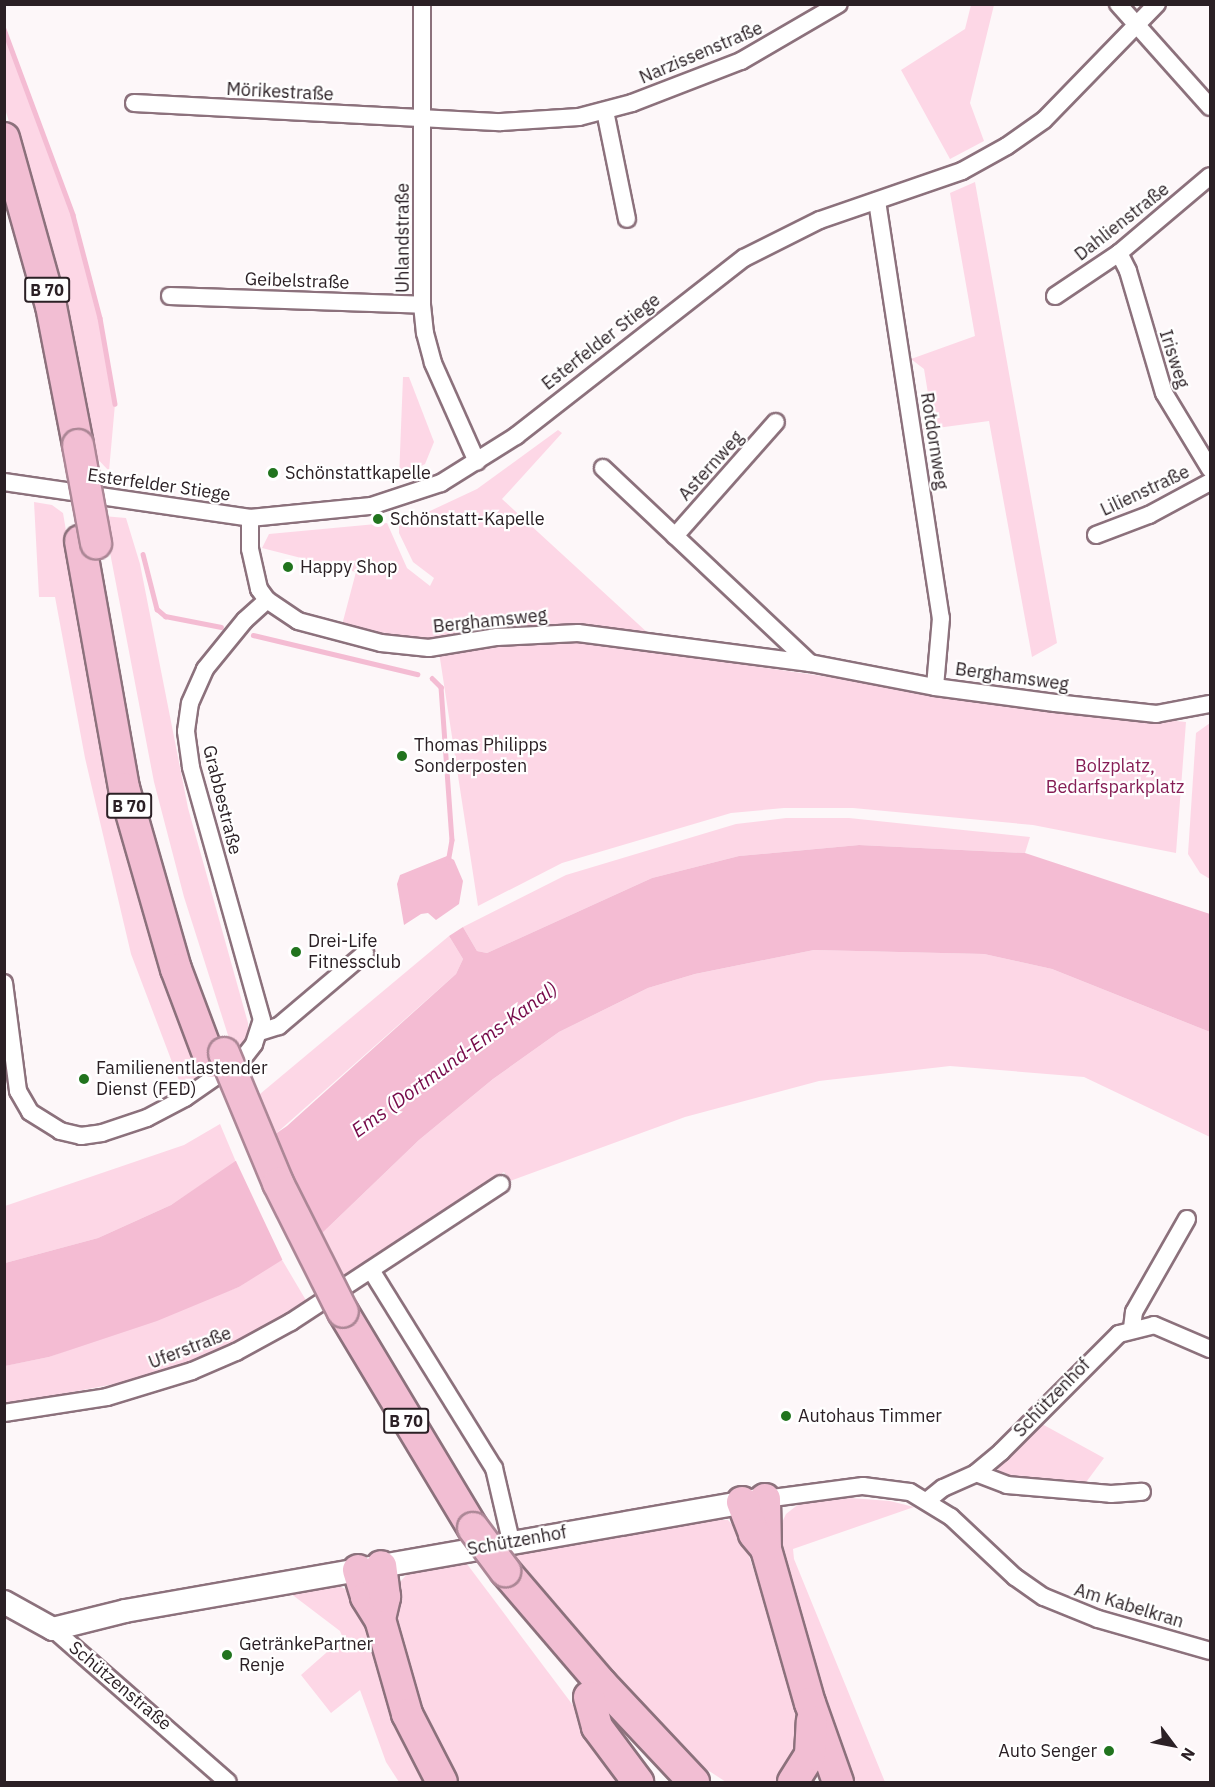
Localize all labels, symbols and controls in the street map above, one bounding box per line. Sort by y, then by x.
street label: Narzissenstraße [636,17,766,89]
street label: Mörikestraße [226,78,334,106]
street label: Dahlienstraße [1070,178,1174,266]
street label: Uhlandstraße [392,183,414,293]
street label: Geibelstraße [244,268,350,294]
road number: B 70 [23,277,71,303]
street label: Esterfelder Stiege [538,289,664,395]
street label: Irisweg [1154,327,1194,391]
street label: Rotdornweg [916,391,952,491]
street label: Asternweg [674,427,748,505]
street label: Lilienstraße [1097,461,1193,521]
place label: Schönstattkapelle [285,462,431,484]
street label: Esterfelder Stiege [86,464,232,506]
marker: Schönstattkapelle [266,466,280,480]
place label: Schönstatt-Kapelle [390,508,545,530]
marker: Schönstatt-Kapelle [371,512,385,526]
place label: Happy Shop [300,556,398,578]
marker: Happy Shop [281,560,295,574]
street label: Berghamsweg [432,604,548,638]
street label: Berghamsweg [954,658,1070,696]
place label: Thomas Philipps Sonderposten [414,735,548,777]
street label: Grabbestraße [198,743,246,857]
marker: Thomas Philipps Sonderposten [395,749,409,763]
park label: Bolzplatz, Bedarfsparkplatz [1046,756,1184,798]
road number: B 70 [105,793,153,819]
place label: Drei-Life Fitnessclub [308,931,401,974]
marker: Drei-Life Fitnessclub [289,945,303,959]
water label: Ems (Dortmund-Ems-Kanal) [346,976,562,1142]
place label: Familienentlastender Dienst (FED) [96,1058,268,1100]
marker: Familienentlastender Dienst (FED) [77,1072,91,1086]
street label: Uferstraße [146,1322,234,1374]
street label: Schützenhof [1009,1354,1095,1442]
place label: Autohaus Timmer [798,1405,942,1427]
road number: B 70 [382,1408,430,1434]
marker: Autohaus Timmer [779,1409,793,1423]
street label: Schützenhof [466,1522,568,1560]
street label: Am Kabelkran [1072,1579,1186,1633]
place label: GetränkePartner Renje [239,1634,373,1676]
street label: Schützenstraße [64,1637,176,1735]
marker: GetränkePartner Renje [220,1648,234,1662]
north arrow [1143,1715,1203,1775]
place label: Auto Senger [998,1740,1097,1762]
marker: Auto Senger [1102,1744,1116,1758]
text: N [1177,1744,1200,1765]

